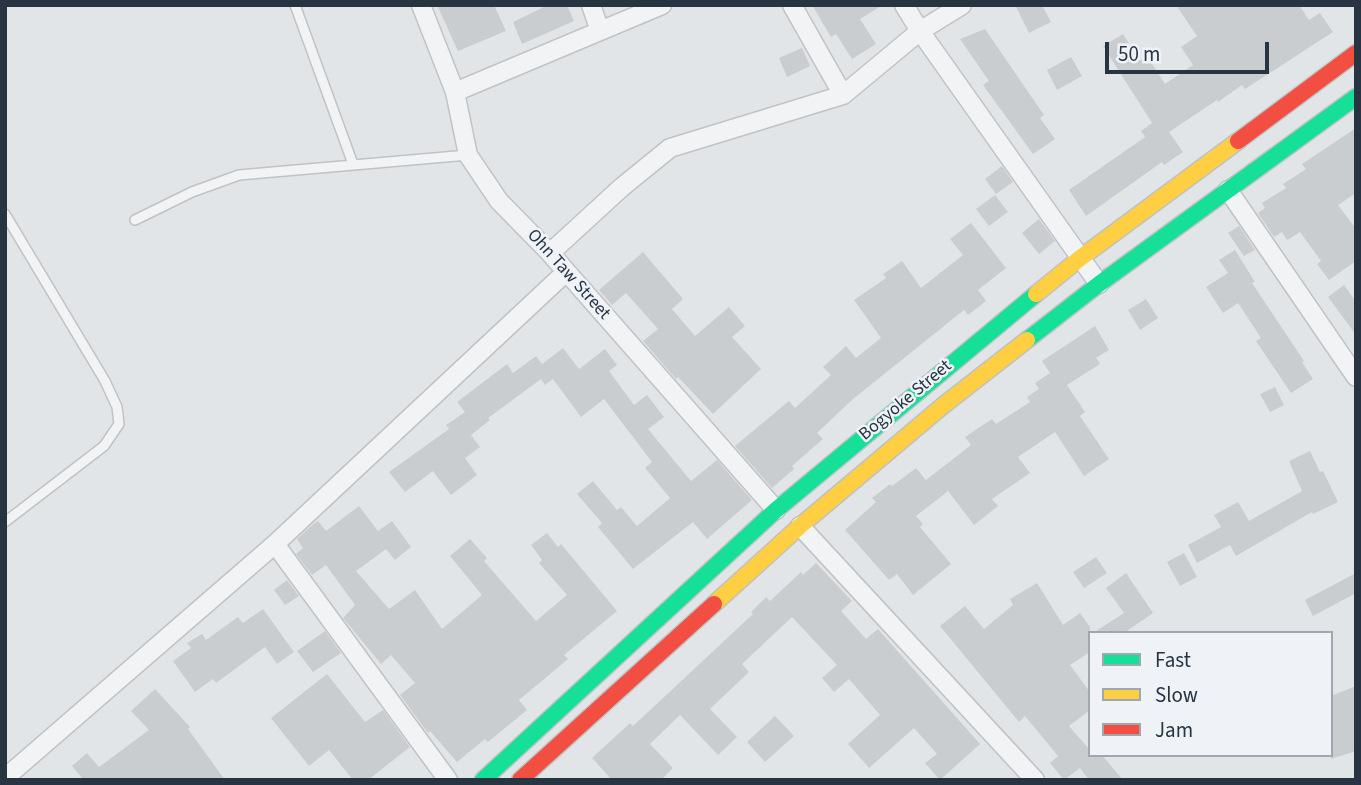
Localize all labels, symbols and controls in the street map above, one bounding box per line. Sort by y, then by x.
scale bar [1109,28,1274,72]
text: 50 m [1118,39,1160,69]
street label: Ohn Taw Street [522,225,614,325]
street label: Bogyoke Street [855,356,957,446]
legend [1088,631,1333,757]
text: Fast [1155,645,1191,675]
text: Slow [1155,680,1198,710]
text: Jam [1155,715,1193,745]

